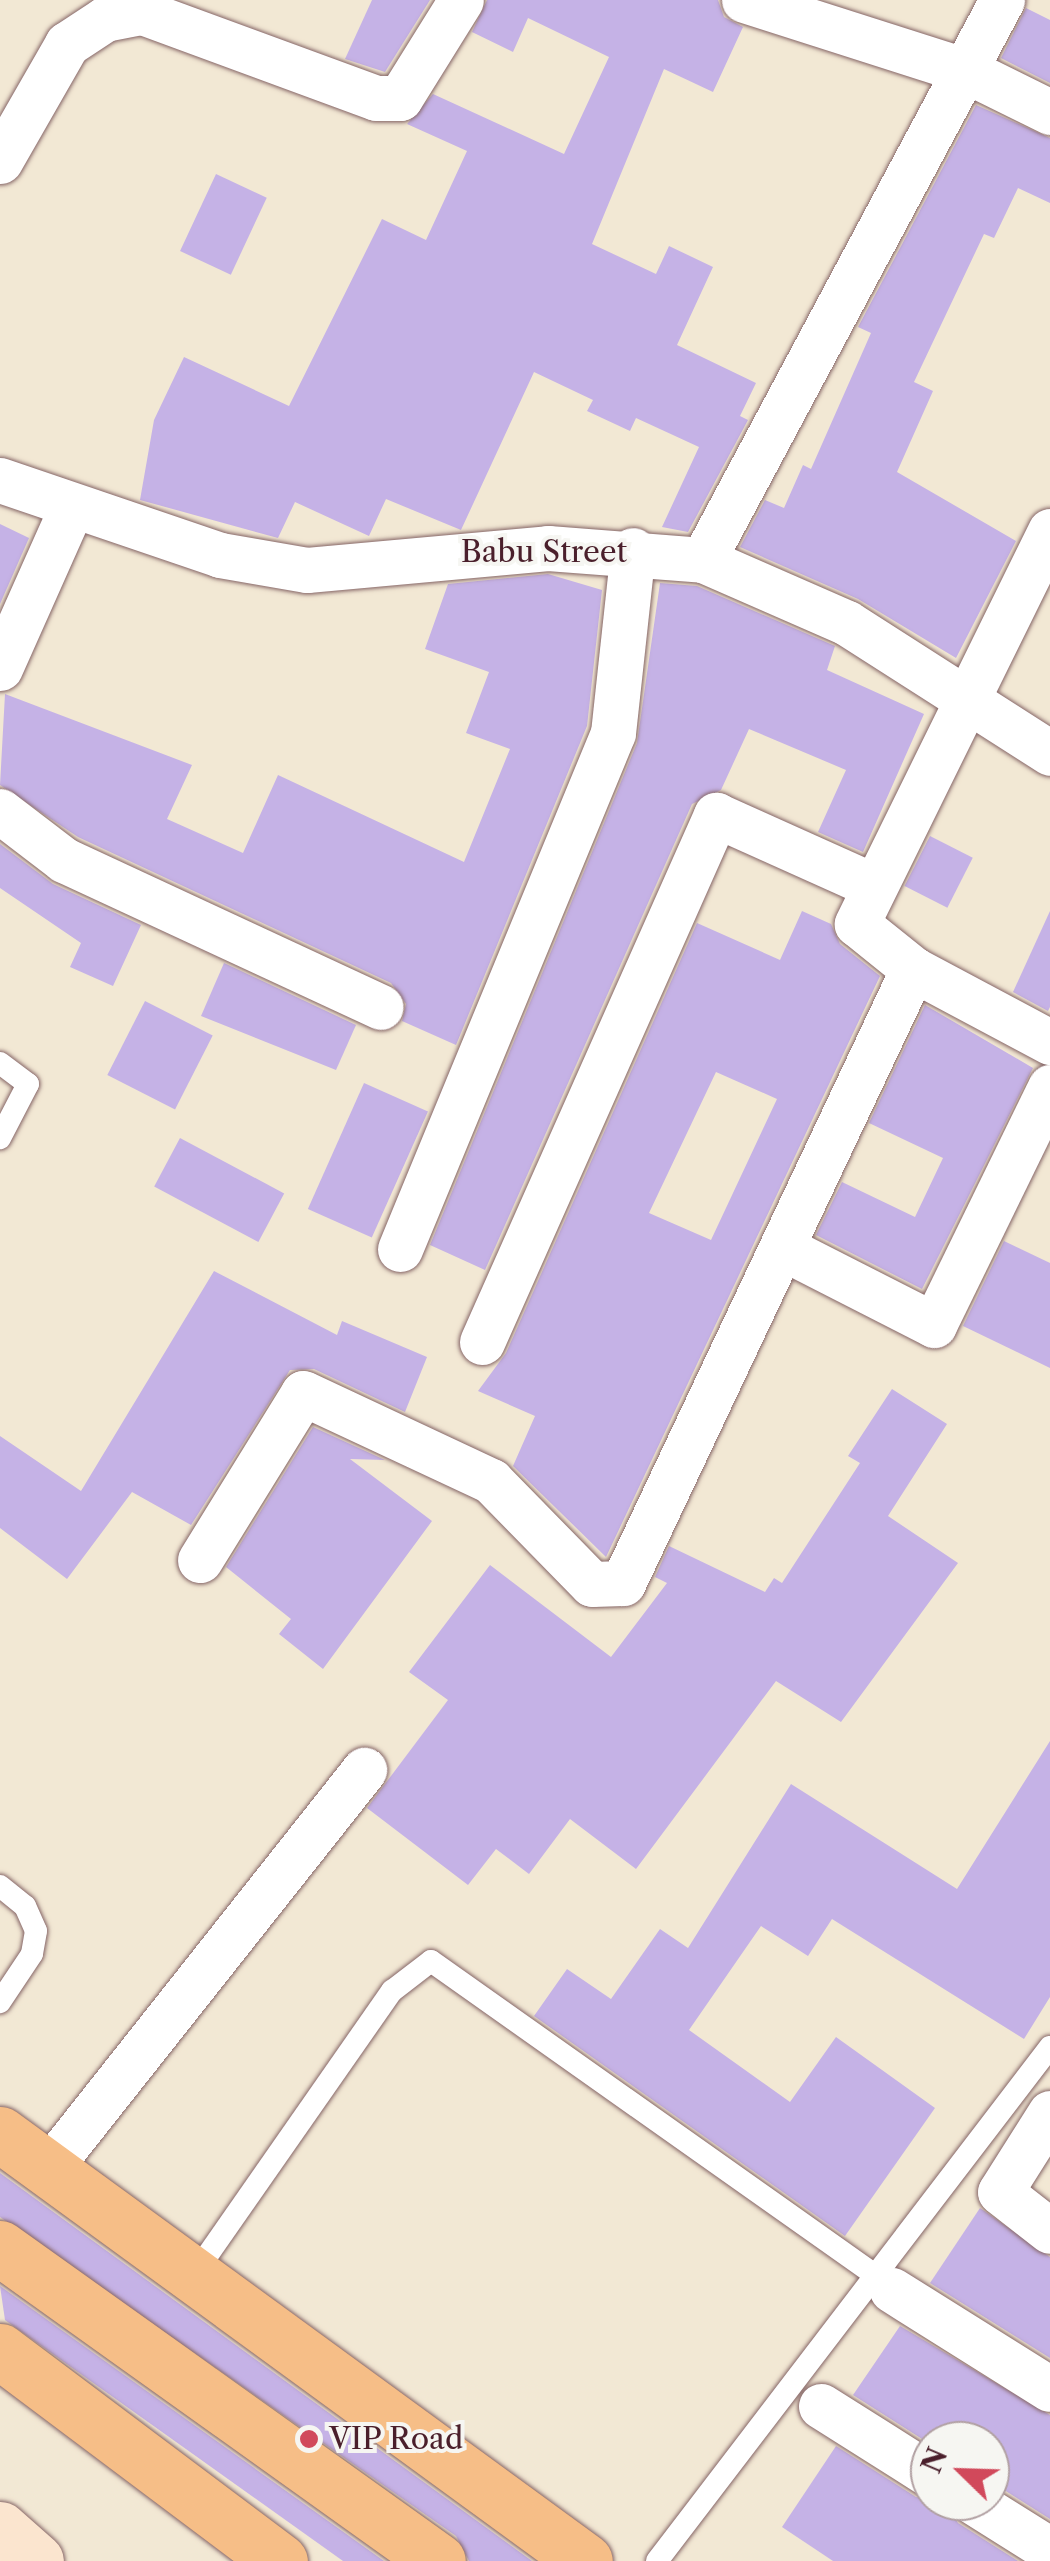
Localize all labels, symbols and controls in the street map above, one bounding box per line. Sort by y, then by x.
street label: Babu Street [461,534,627,570]
place label: VIP Road [329,2421,464,2457]
north arrow [910,2421,1010,2521]
marker: VIP Road [298,2428,320,2450]
text: N [914,2442,955,2478]

